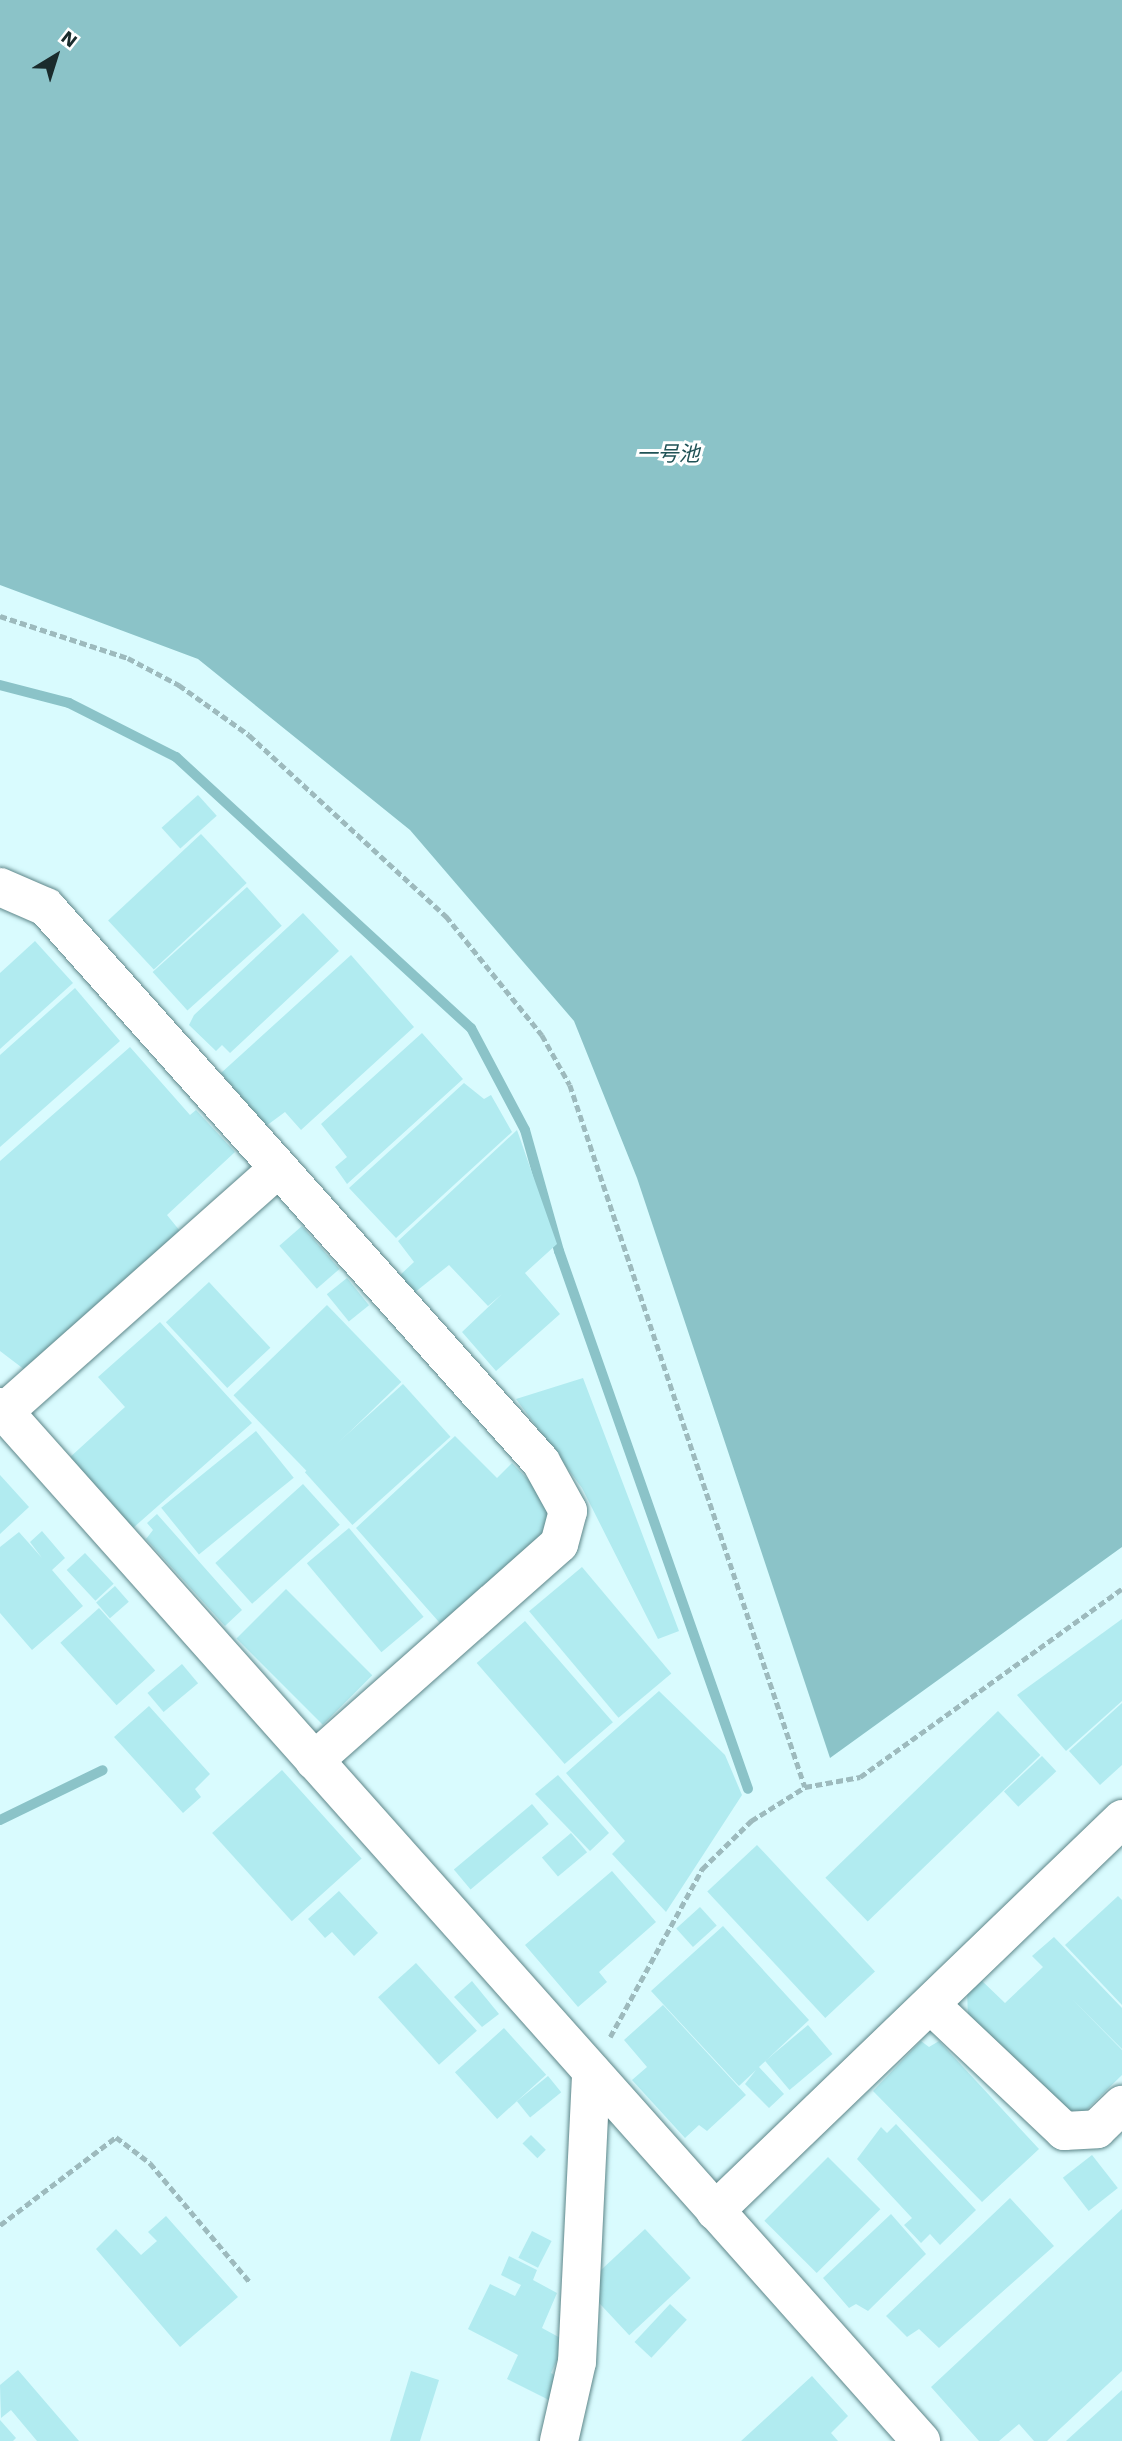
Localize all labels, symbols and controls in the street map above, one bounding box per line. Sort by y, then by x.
north arrow [21,21,91,91]
text: N [57,26,82,52]
water label: 一号池 [637,441,699,467]

